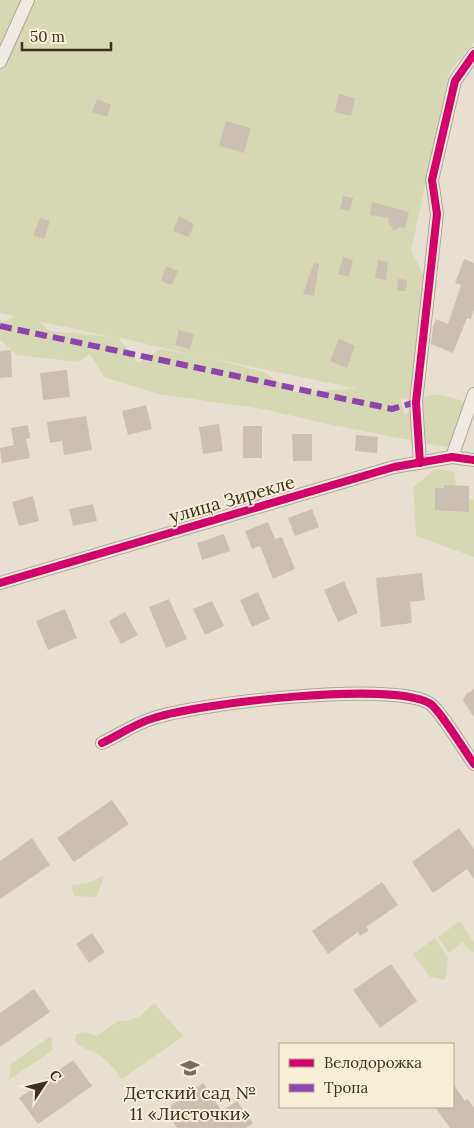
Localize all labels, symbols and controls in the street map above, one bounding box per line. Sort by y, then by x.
scale bar [22,20,111,52]
text: 50 m [30,27,65,46]
street label: улица Зирекле [167,470,298,528]
legend [279,1043,454,1108]
text: Велодорожка [324,1053,422,1072]
school or university icon: Детский сад № 11 «Листочки» [179,1057,201,1079]
north arrow [20,1058,70,1108]
text: С [46,1066,66,1085]
text: Тропа [324,1078,369,1097]
place label: Детский сад № 11 «Листочки» [124,1081,256,1125]

